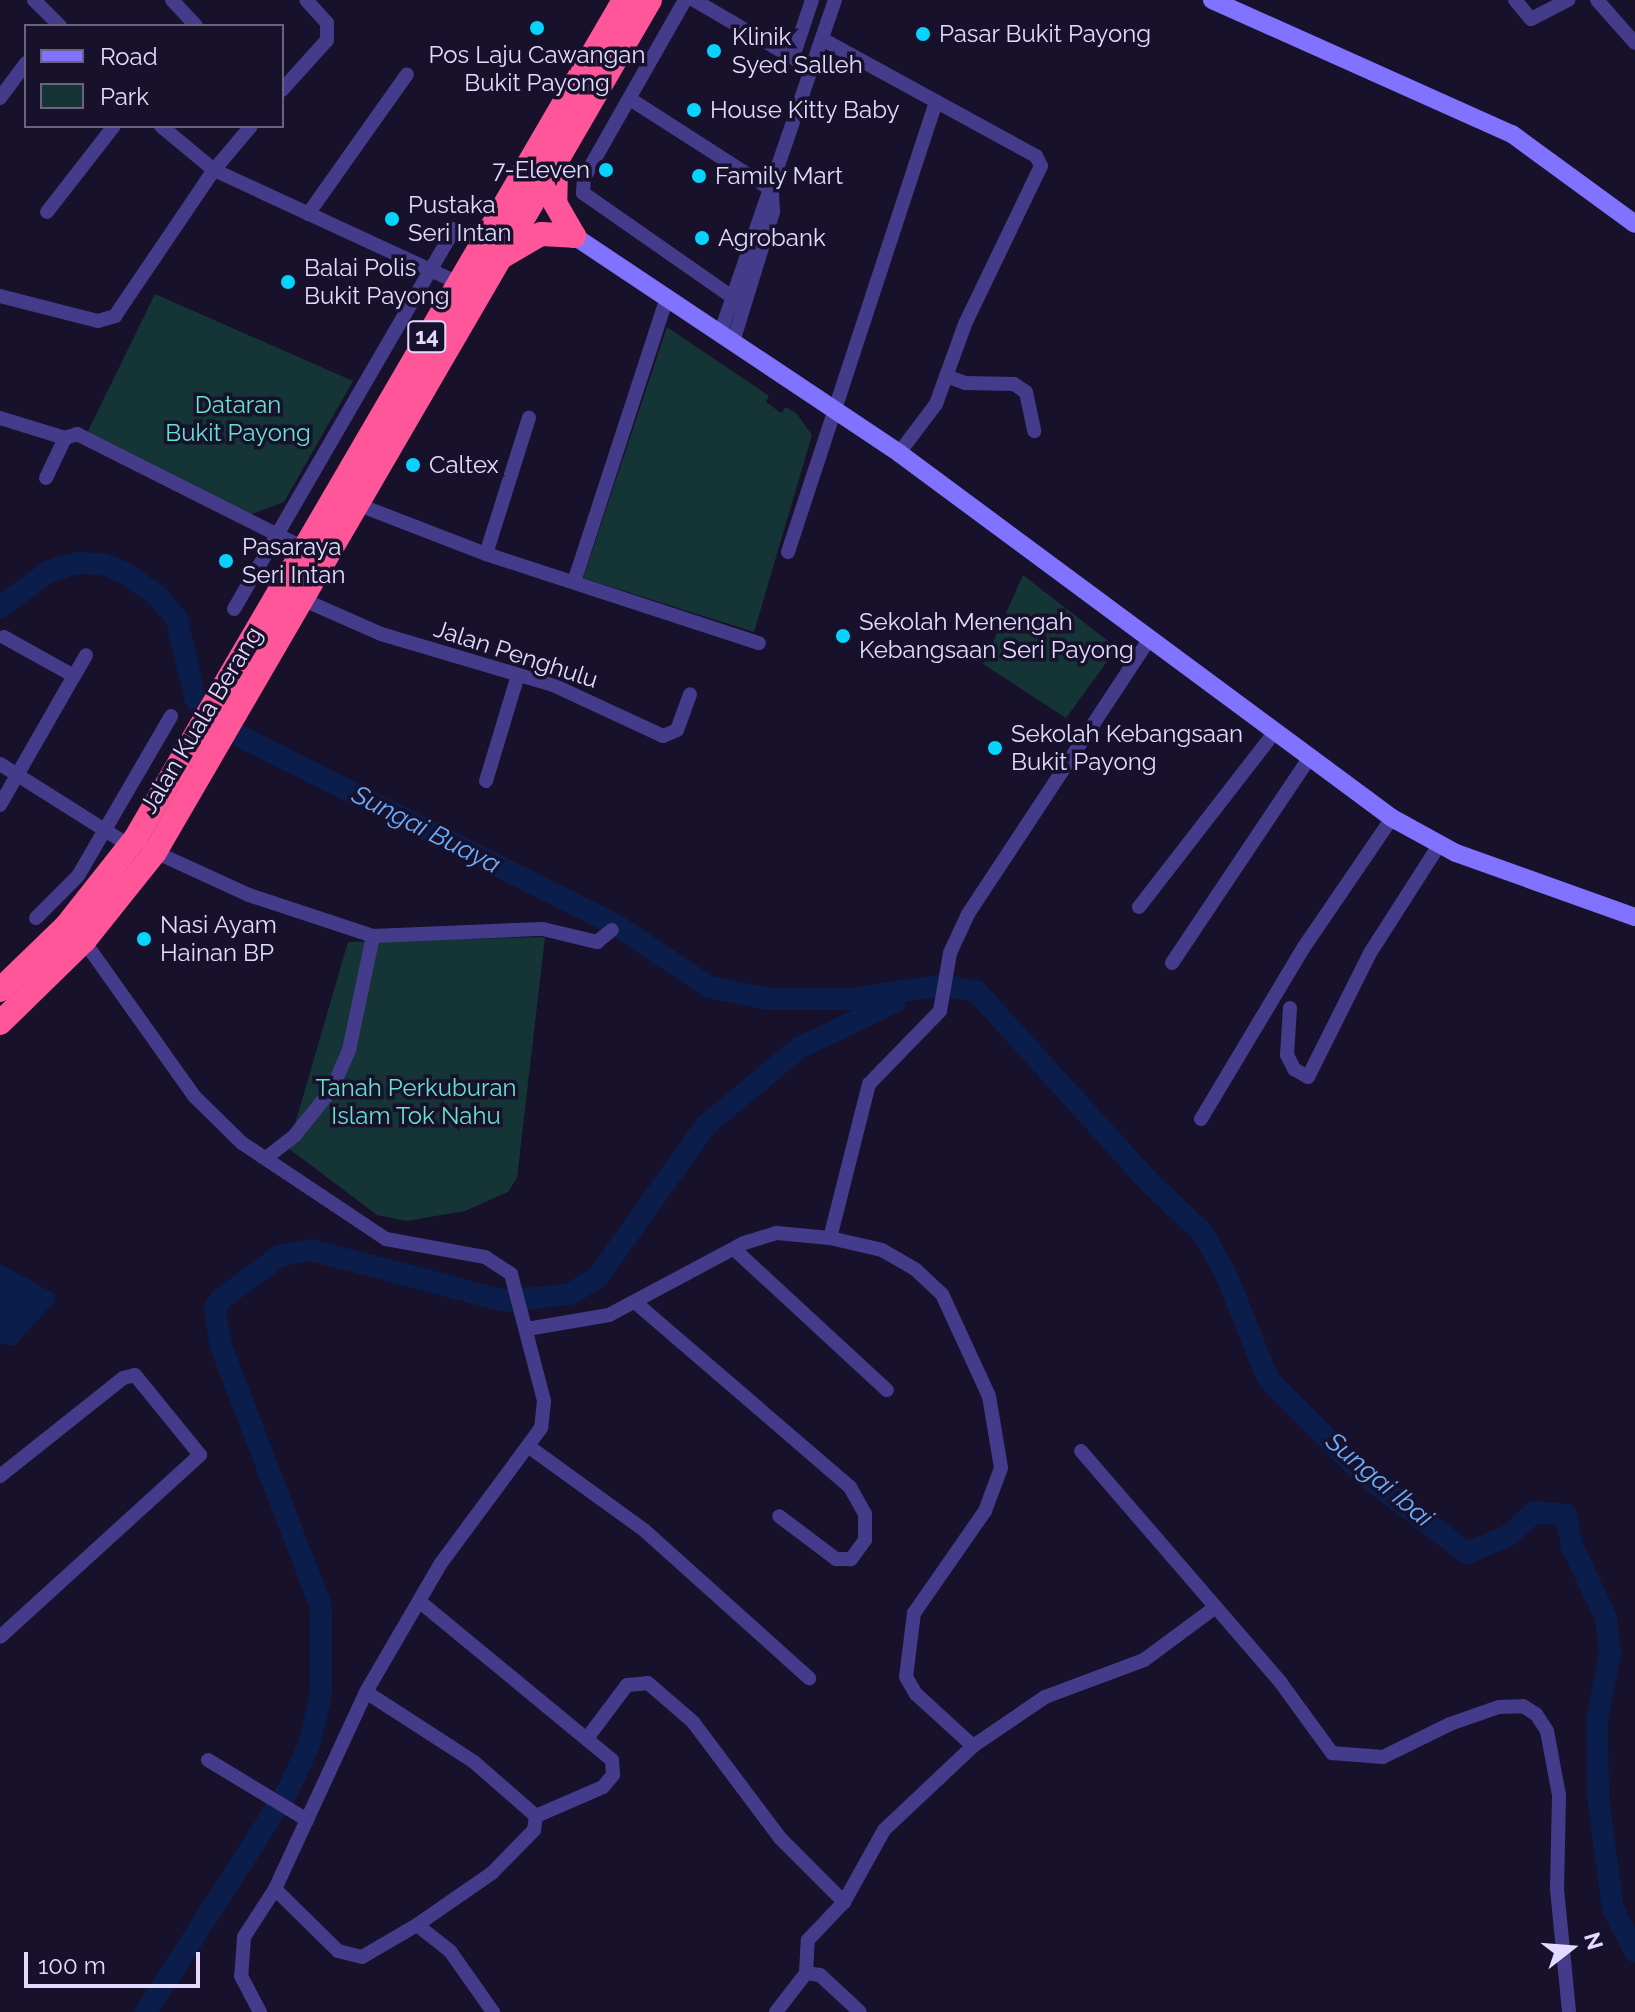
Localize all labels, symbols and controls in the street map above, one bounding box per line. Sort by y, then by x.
marker: Pos Laju Cawangan Bukit Payong [528,19,546,37]
place label: Pasar Bukit Payong [939,20,1152,48]
place label: Klinik Syed Salleh [732,23,863,79]
legend [24,24,284,128]
marker: Pasar Bukit Payong [914,25,932,43]
marker: Klinik Syed Salleh [703,40,725,62]
place label: Pos Laju Cawangan Bukit Payong [429,41,645,97]
text: Road [100,42,158,71]
text: Park [100,82,149,111]
place label: House Kitty Baby [710,96,900,124]
marker: House Kitty Baby [685,101,703,119]
place label: 7-Eleven [492,156,590,184]
marker: 7-Eleven [597,161,615,179]
place label: Family Mart [715,162,844,190]
marker: Family Mart [690,167,708,185]
place label: Pustaka Seri Intan [408,191,511,247]
marker: Pustaka Seri Intan [383,210,401,228]
place label: Agrobank [718,224,826,252]
marker: Agrobank [693,229,711,247]
place label: Balai Polis Bukit Payong [304,254,450,310]
marker: Balai Polis Bukit Payong [279,273,297,291]
road number: 14 [407,319,447,355]
park label: Dataran Bukit Payong [165,391,311,447]
place label: Caltex [429,451,499,479]
marker: Caltex [404,456,422,474]
place label: Pasaraya Seri Intan [242,533,345,589]
marker: Pasaraya Seri Intan [217,552,235,570]
place label: Sekolah Menengah Kebangsaan Seri Payong [859,608,1134,664]
street label: Jalan Penghulu [430,614,602,694]
street label: Jalan Kuala Berang [134,621,268,819]
marker: Sekolah Menengah Kebangsaan Seri Payong [834,627,852,645]
place label: Sekolah Kebangsaan Bukit Payong [1011,720,1243,776]
marker: Sekolah Kebangsaan Bukit Payong [986,739,1004,757]
water label: Sungai Buaya [347,779,505,881]
place label: Nasi Ayam Hainan BP [160,911,278,967]
marker: Nasi Ayam Hainan BP [135,930,153,948]
park label: Tanah Perkuburan Islam Tok Nahu [315,1074,517,1130]
water label: Sungai Ibai [1319,1426,1439,1534]
north arrow [1531,1908,1611,1988]
text: N [1579,1929,1609,1953]
scale bar [28,1936,204,1986]
text: 100 m [38,1951,106,1980]

